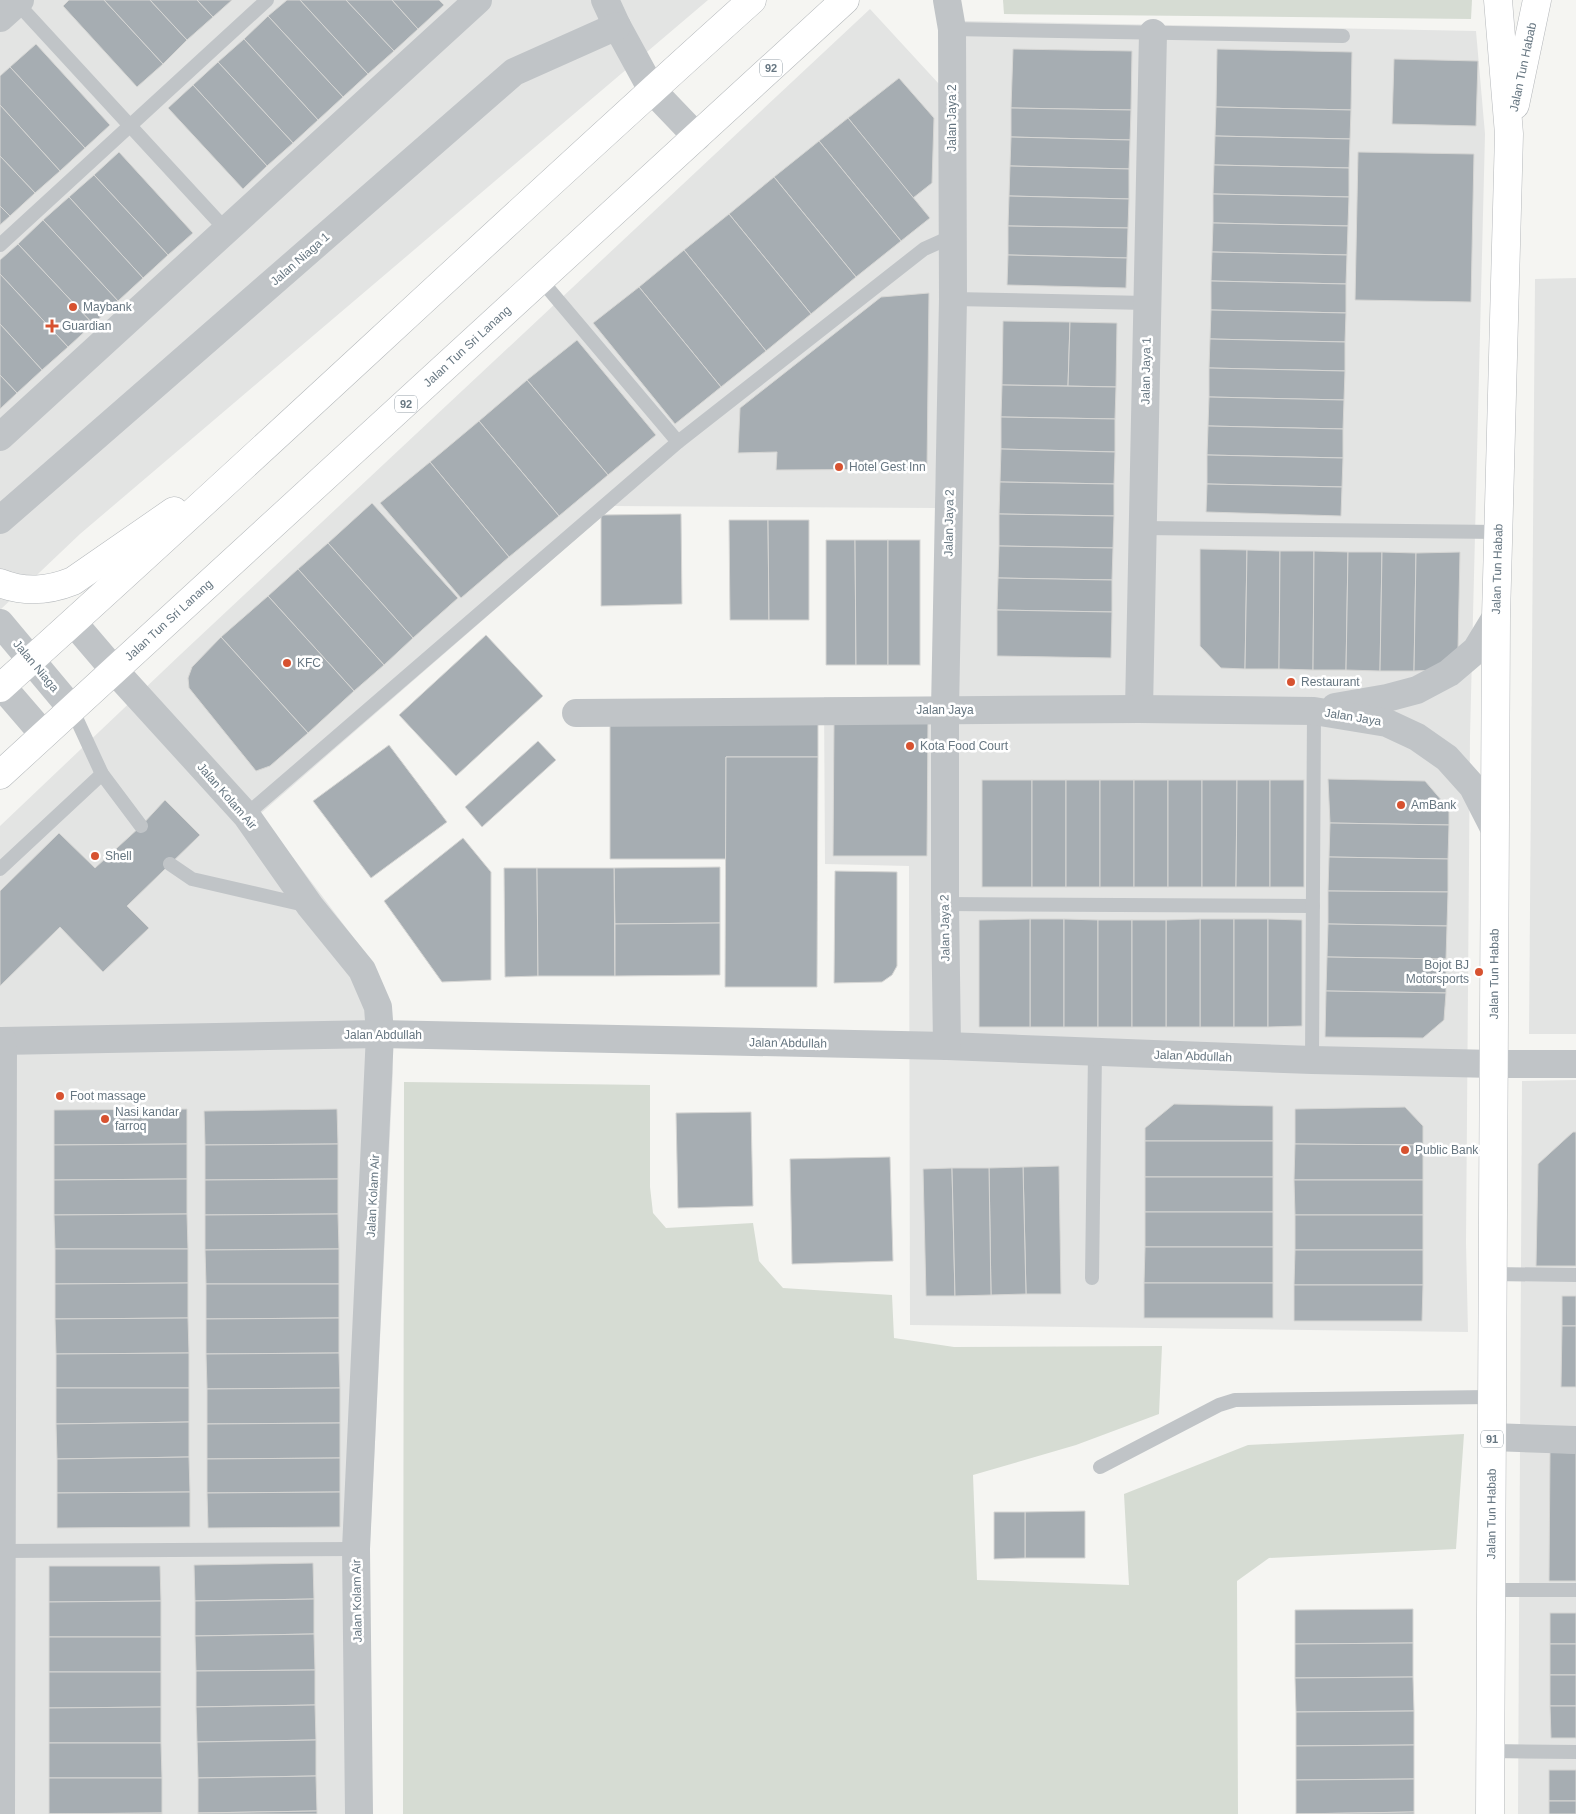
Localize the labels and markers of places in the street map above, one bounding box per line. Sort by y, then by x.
place label: Maybank [83,300,133,314]
marker: Maybank [67,301,79,313]
place label: Guardian [62,319,111,333]
marker: Guardian [46,320,58,332]
place label: Hotel Gest Inn [849,460,926,474]
marker: Hotel Gest Inn [833,461,845,473]
place label: KFC [297,656,321,670]
marker: KFC [281,657,293,669]
place label: Restaurant [1301,675,1360,689]
marker: Restaurant [1285,676,1297,688]
place label: Kota Food Court [920,739,1009,753]
marker: Kota Food Court [904,740,916,752]
place label: AmBank [1411,798,1457,812]
marker: AmBank [1395,799,1407,811]
place label: Shell [105,849,132,863]
marker: Shell [89,850,101,862]
place label: Bojot BJ Motorsports [1406,958,1469,986]
marker: Bojot BJ Motorsports [1473,966,1485,978]
place label: Foot massage [70,1089,146,1103]
marker: Foot massage [54,1090,66,1102]
place label: Nasi kandar farroq [115,1105,179,1133]
marker: Nasi kandar farroq [99,1113,111,1125]
place label: Public Bank [1415,1143,1479,1157]
marker: Public Bank [1399,1144,1411,1156]

